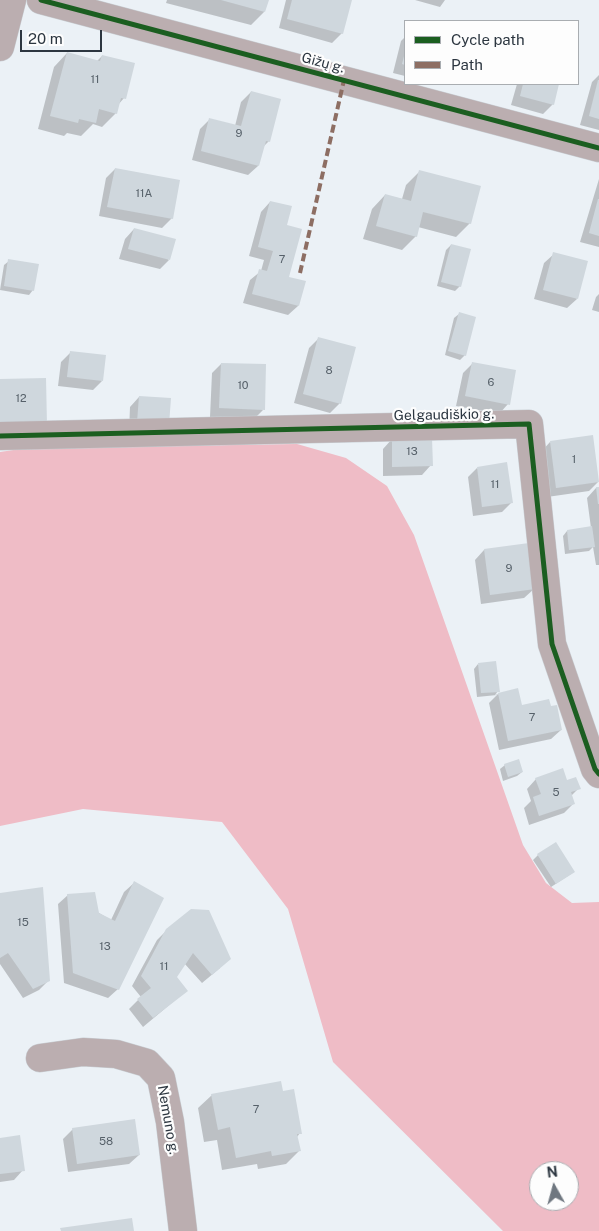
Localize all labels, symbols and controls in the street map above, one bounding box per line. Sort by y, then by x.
scale bar [22,20,105,52]
legend [404,20,579,85]
text: 20 m [28,30,63,47]
text: Cycle path [451,31,525,48]
street label: Gižų g. [300,49,346,77]
text: Path [451,56,483,73]
house number: 11 [91,73,99,87]
house number: 9 [236,127,242,141]
house number: 11A [136,187,152,201]
house number: 7 [279,253,285,267]
house number: 8 [325,364,333,378]
house number: 6 [488,376,494,390]
house number: 10 [237,379,249,393]
house number: 12 [15,392,27,406]
street label: Gelgaudiškio g. [394,406,494,424]
house number: 13 [406,445,418,459]
house number: 1 [572,453,576,467]
house number: 11 [491,478,499,492]
house number: 9 [506,562,512,576]
house number: 7 [529,711,535,725]
house number: 5 [552,786,560,800]
house number: 15 [17,916,29,930]
house number: 13 [99,940,111,954]
house number: 11 [160,960,168,974]
street label: Nemuno g. [154,1084,182,1156]
house number: 7 [253,1103,259,1117]
house number: 58 [99,1135,113,1149]
north arrow [529,1161,579,1211]
text: N [546,1163,559,1181]

